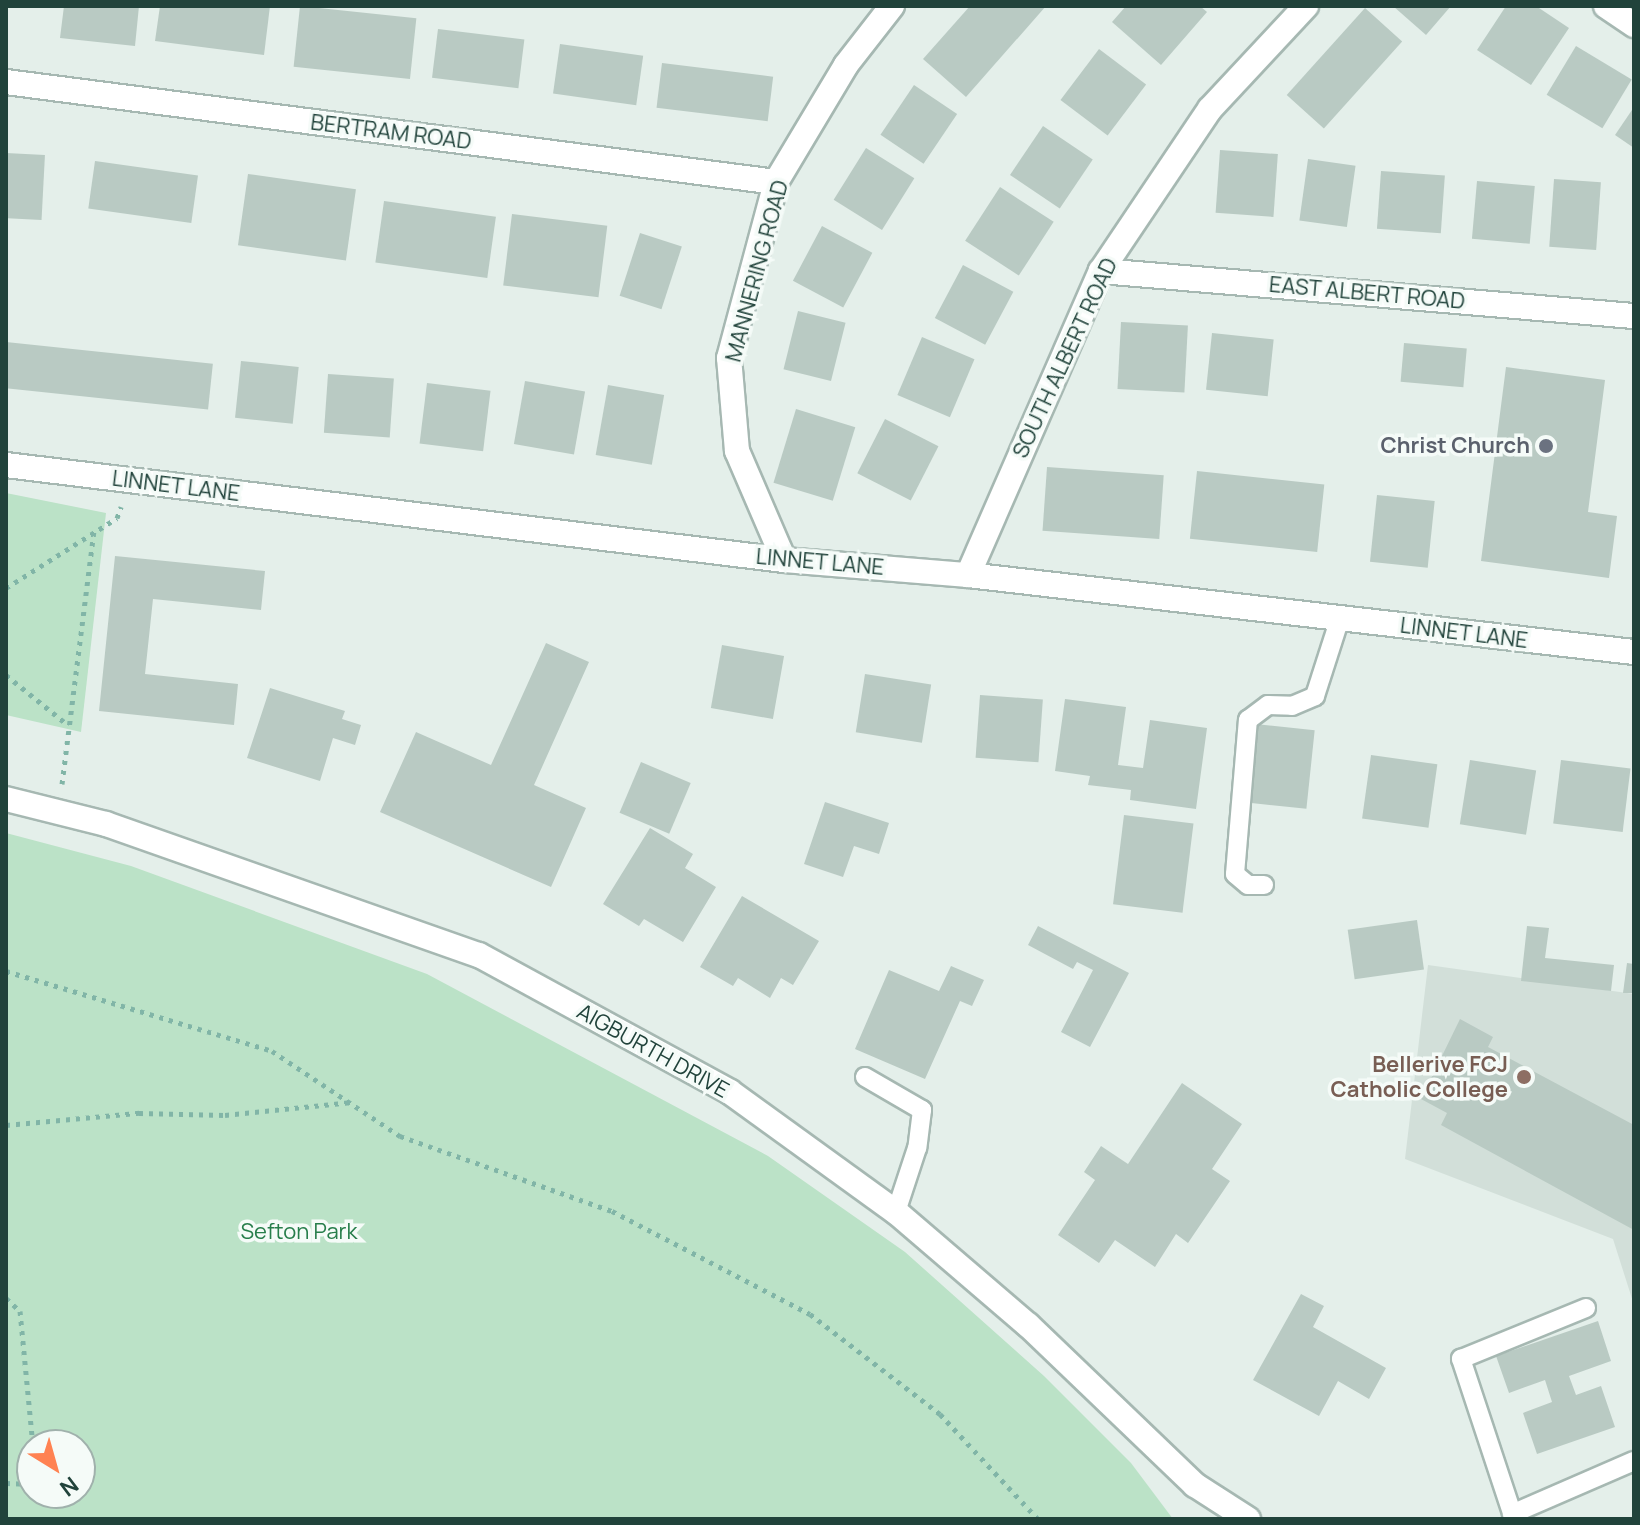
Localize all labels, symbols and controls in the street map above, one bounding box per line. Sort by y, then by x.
street label: BERTRAM ROAD [309,109,473,155]
street label: MANNERING ROAD [720,177,794,365]
street label: SOUTH ALBERT ROAD [1007,254,1123,462]
street label: EAST ALBERT ROAD [1267,271,1467,315]
place label: Christ Church [1380,433,1530,459]
marker: Christ Church [1537,437,1555,455]
street label: LINNET LANE [110,465,242,507]
street label: LINNET LANE [754,543,886,581]
street label: LINNET LANE [1398,612,1530,654]
street label: AIGBURTH DRIVE [572,998,734,1104]
place label: Bellerive FCJ Catholic College [1331,1051,1508,1102]
marker: Bellerive FCJ Catholic College [1515,1068,1533,1086]
park label: Sefton Park [241,1219,357,1245]
north arrow [16,1429,96,1509]
text: N [54,1470,85,1503]

